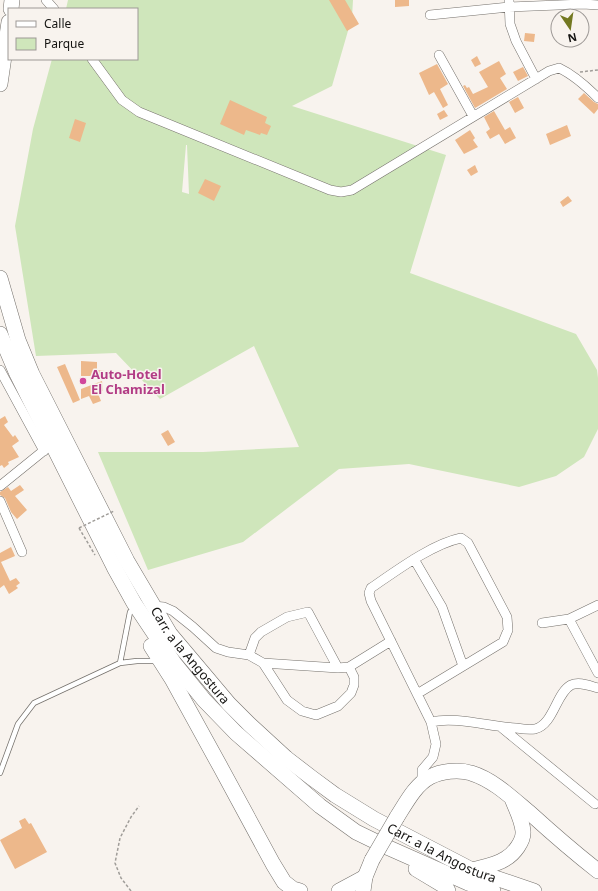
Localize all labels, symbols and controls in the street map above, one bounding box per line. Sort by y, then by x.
legend [8,8,138,60]
north arrow [550,8,590,48]
text: Calle [44,15,72,32]
text: N [566,30,578,47]
text: Parque [44,35,85,52]
place label: Auto-Hotel El Chamizal [91,365,165,398]
marker: Auto-Hotel El Chamizal [78,376,88,386]
street label: Carr. a la Angostura [147,603,234,708]
street label: Carr. a la Angostura [384,819,499,887]

